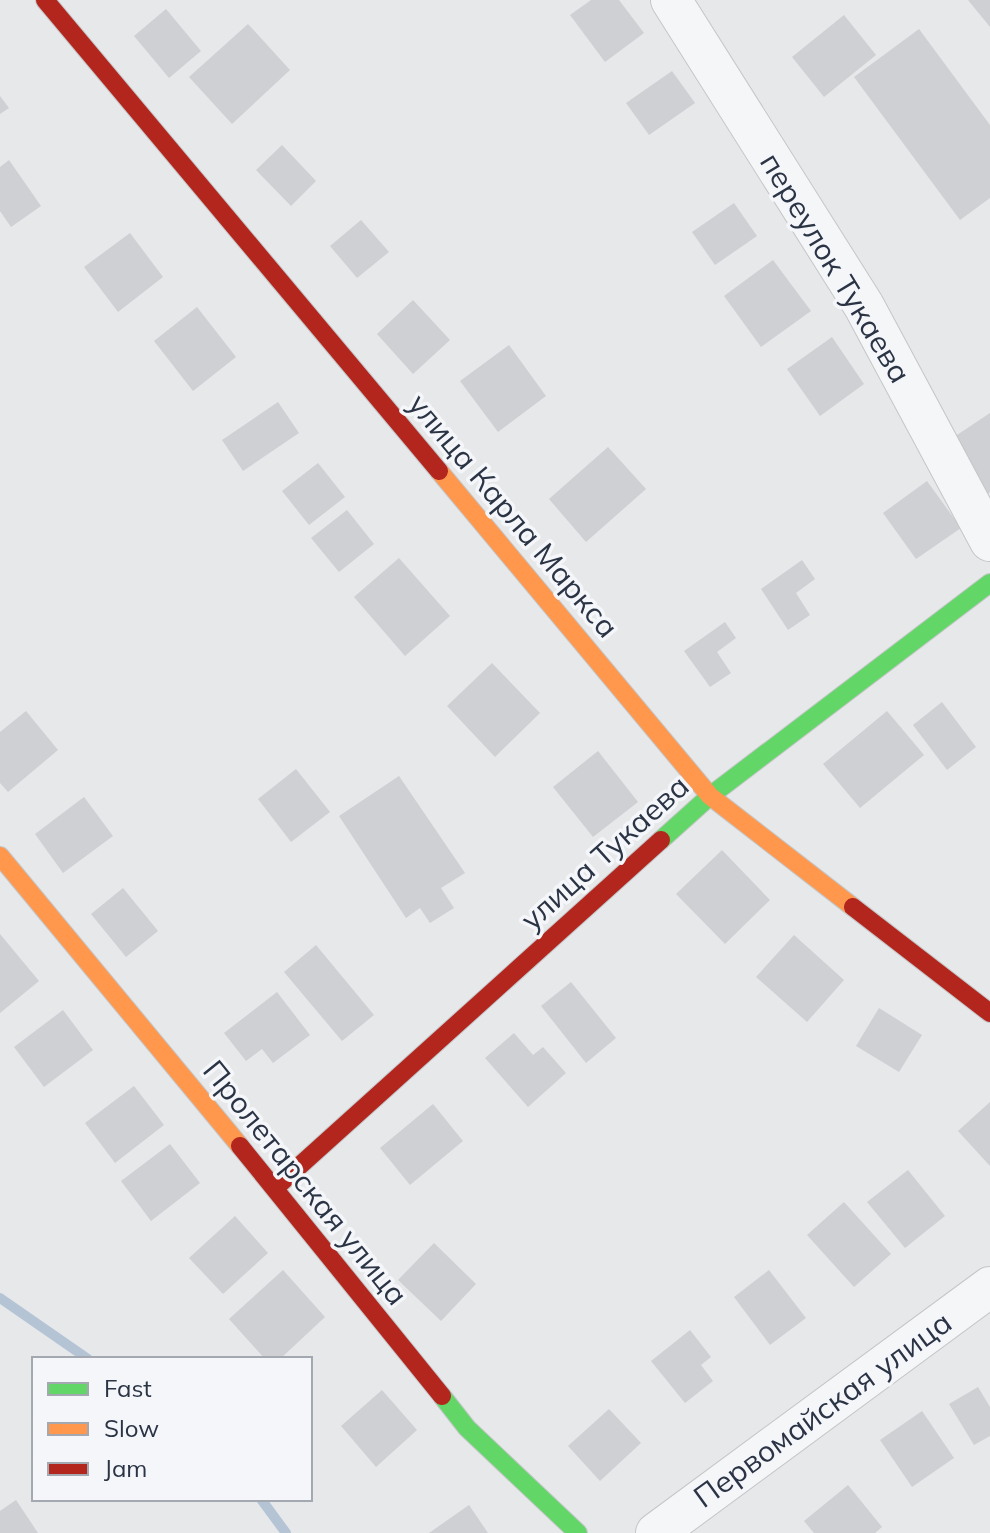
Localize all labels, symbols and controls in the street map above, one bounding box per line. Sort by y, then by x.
street label: переулок Тукаева [752,145,920,389]
street label: улица Карла Маркса [401,386,627,645]
street label: улица Тукаева [512,767,696,938]
street label: Пролетарская улица [195,1052,416,1313]
street label: Первомайская улица [686,1303,959,1516]
legend [32,1357,312,1501]
text: Fast [104,1373,152,1403]
text: Slow [104,1413,159,1443]
text: Jam [104,1453,147,1483]

